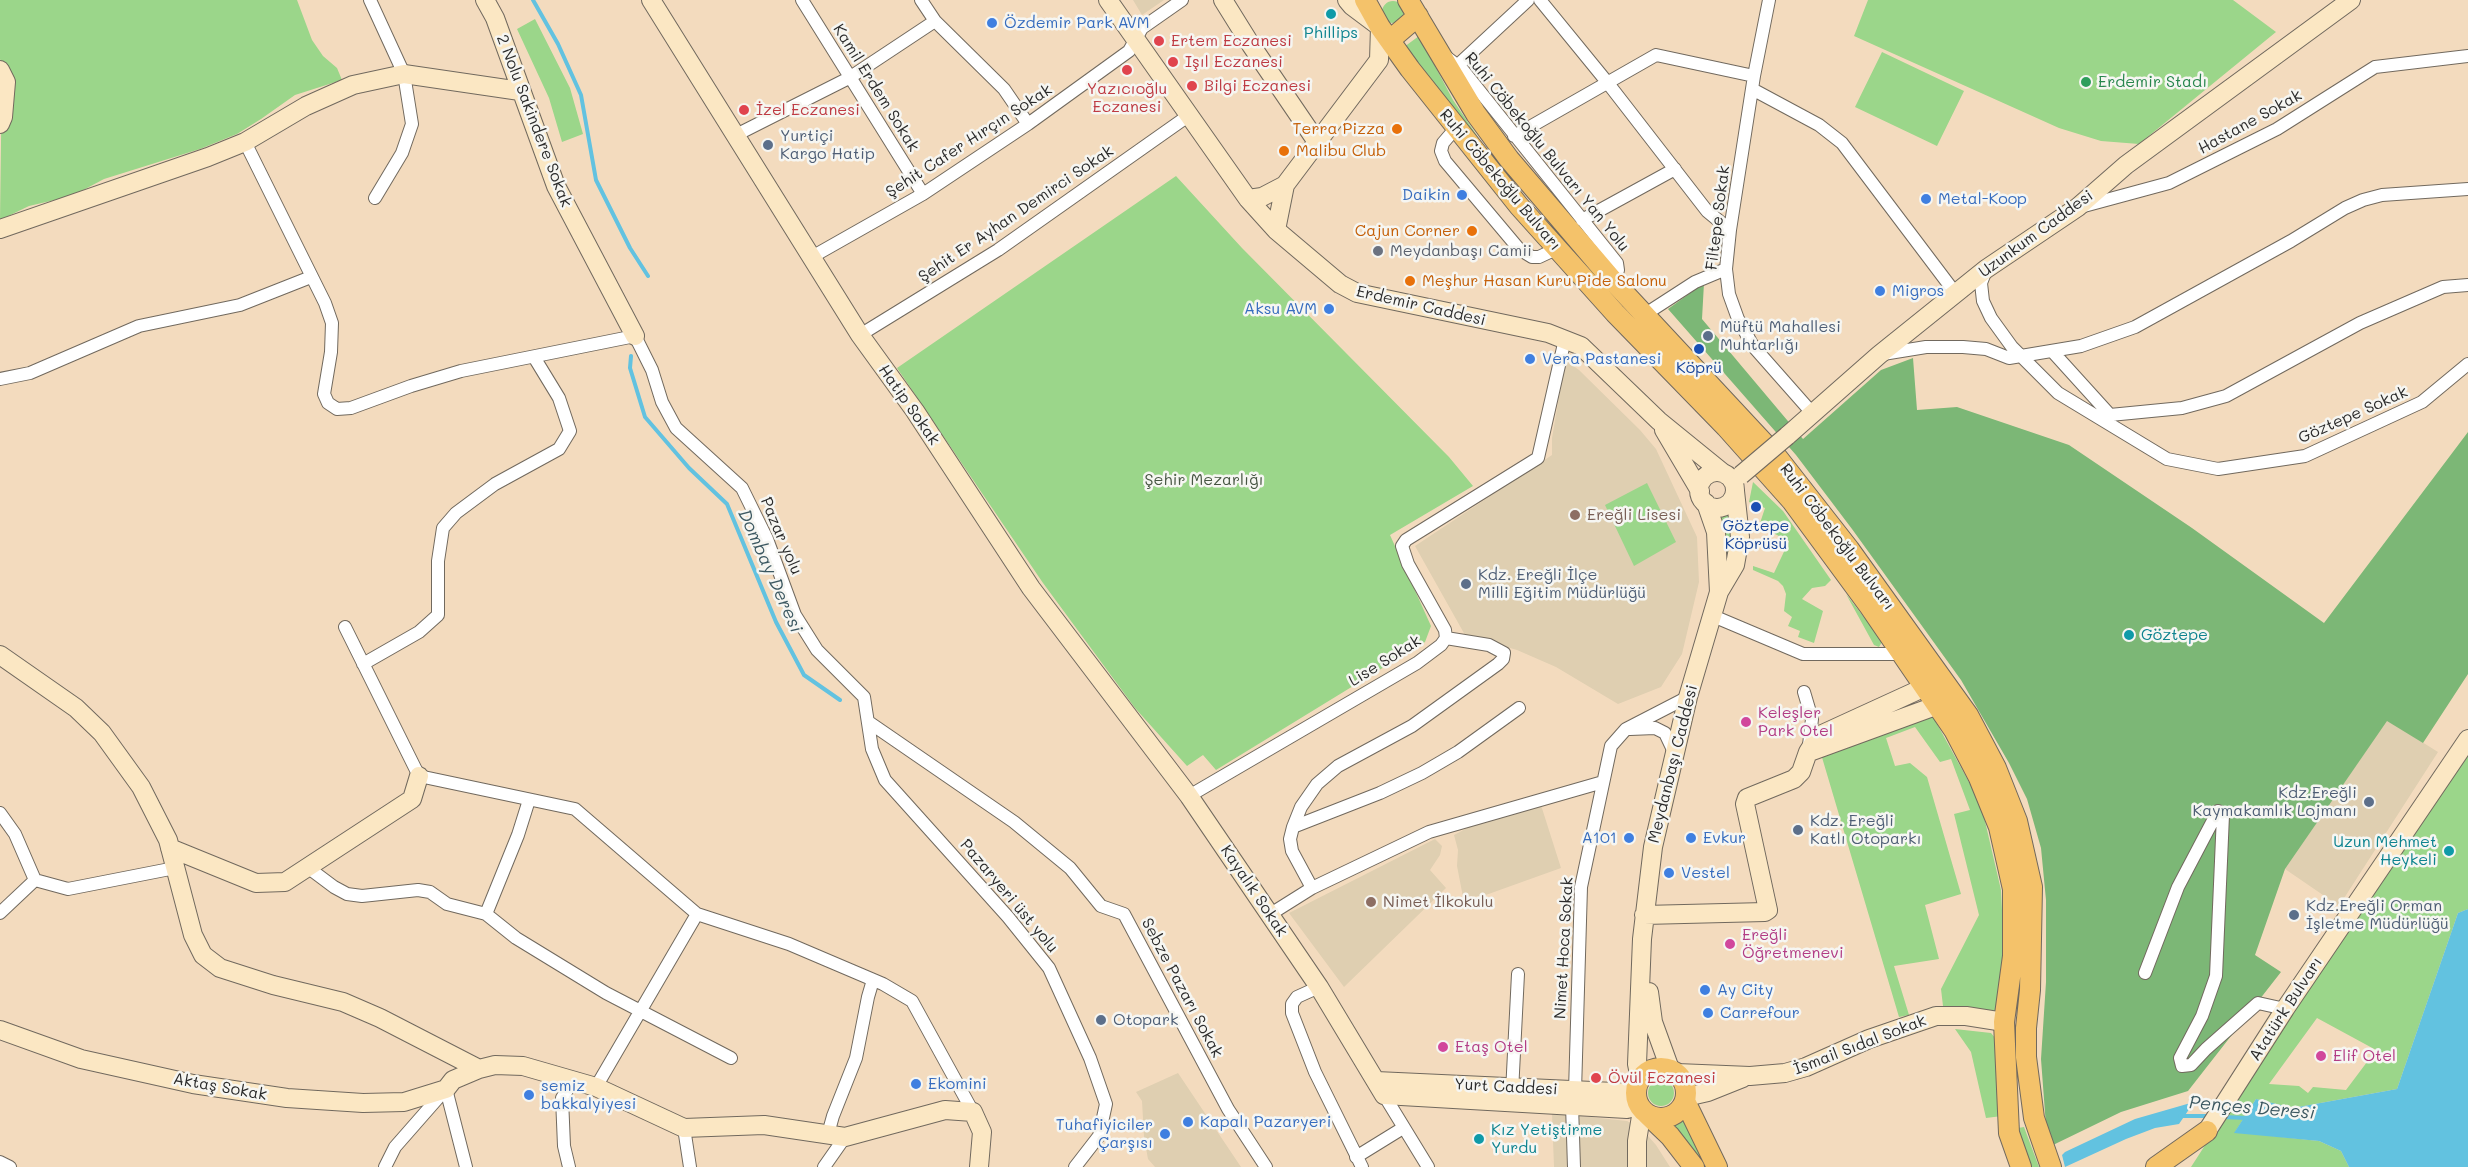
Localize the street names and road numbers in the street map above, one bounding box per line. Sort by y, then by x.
street label: Kamil Erdem Sokak [829,21,923,155]
street label: 2 Nolu Sakindere Sokak [492,32,576,210]
street label: Ruhi Cöbekoğlu Bulvarı Yan Yolu [1461,49,1633,255]
street label: Şehit Cafer Hırçın Sokak [882,80,1056,202]
street label: Hastane Sokak [2195,86,2305,158]
street label: Ruhi Cöbekoğlu Bulvarı [1435,105,1565,255]
street label: Şehit Er Ayhan Demirci Sokak [915,141,1117,287]
street label: Filtepe Sokak [1702,165,1734,271]
street label: Uzunkum Caddesi [1975,186,2097,282]
street label: Erdemir Caddesi [1354,282,1488,330]
street label: Hatip Sokak [874,361,944,449]
street label: Göztepe Sokak [2295,382,2411,448]
street label: Ruhi Cöbekoğlu Bulvarı [1776,460,1898,614]
street label: Pazar yolu [756,494,806,578]
street label: Lise Sokak [1345,631,1425,691]
street label: Meydanbaşı Caddesi [1644,683,1702,845]
street label: Pazaryeri üst yolu [956,835,1062,957]
street label: Kayalık Sokak [1216,842,1292,940]
street label: Nimet Hoca Sokak [1551,876,1577,1020]
street label: Sebze Pazarı Sokak [1137,915,1227,1061]
street label: Atatürk Bulvarı [2245,954,2327,1064]
street label: İsmail Sıdal Sokak [1791,1011,1929,1079]
street label: Aktaş Sokak [172,1069,268,1105]
street label: Yurt Caddesi [1454,1075,1558,1099]

